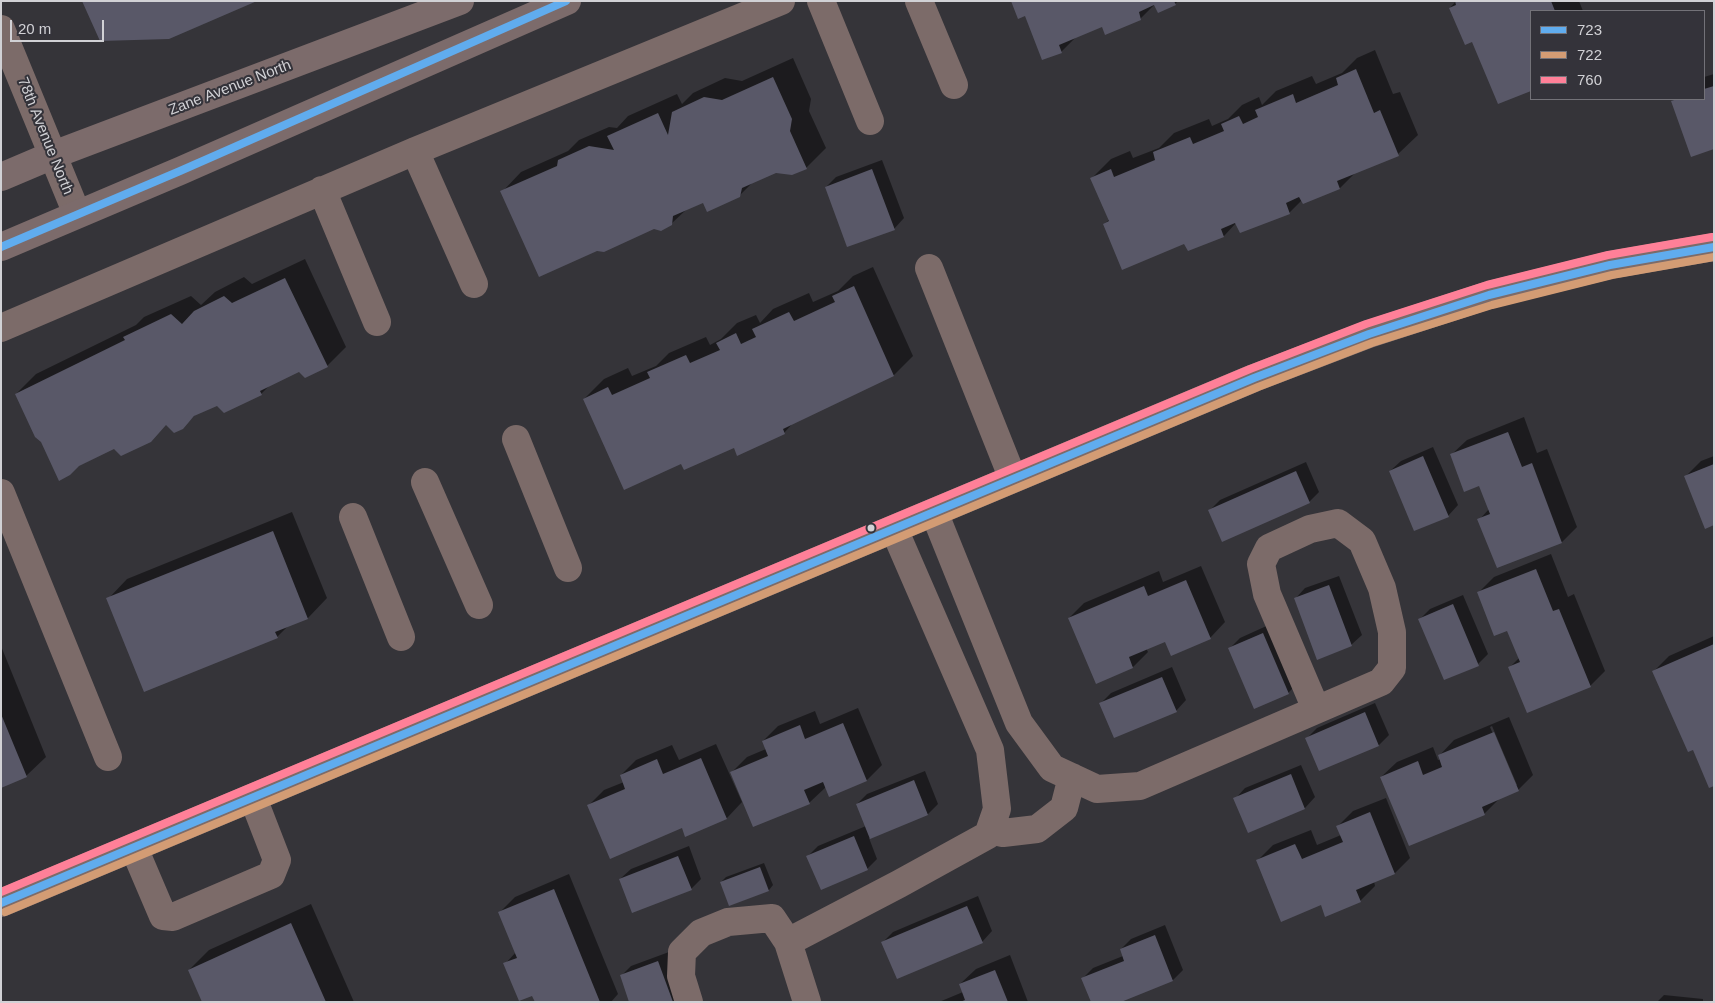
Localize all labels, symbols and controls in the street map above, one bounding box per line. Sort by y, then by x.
scale bar [12,10,106,42]
legend [1530,10,1705,100]
text: 20 m [18,20,51,37]
text: 723 [1577,21,1602,38]
text: 722 [1577,46,1602,63]
street label: Zane Avenue North [166,56,294,120]
text: 760 [1577,71,1602,88]
street label: 78th Avenue North [13,75,77,197]
unlabelled marker [866,523,876,533]

